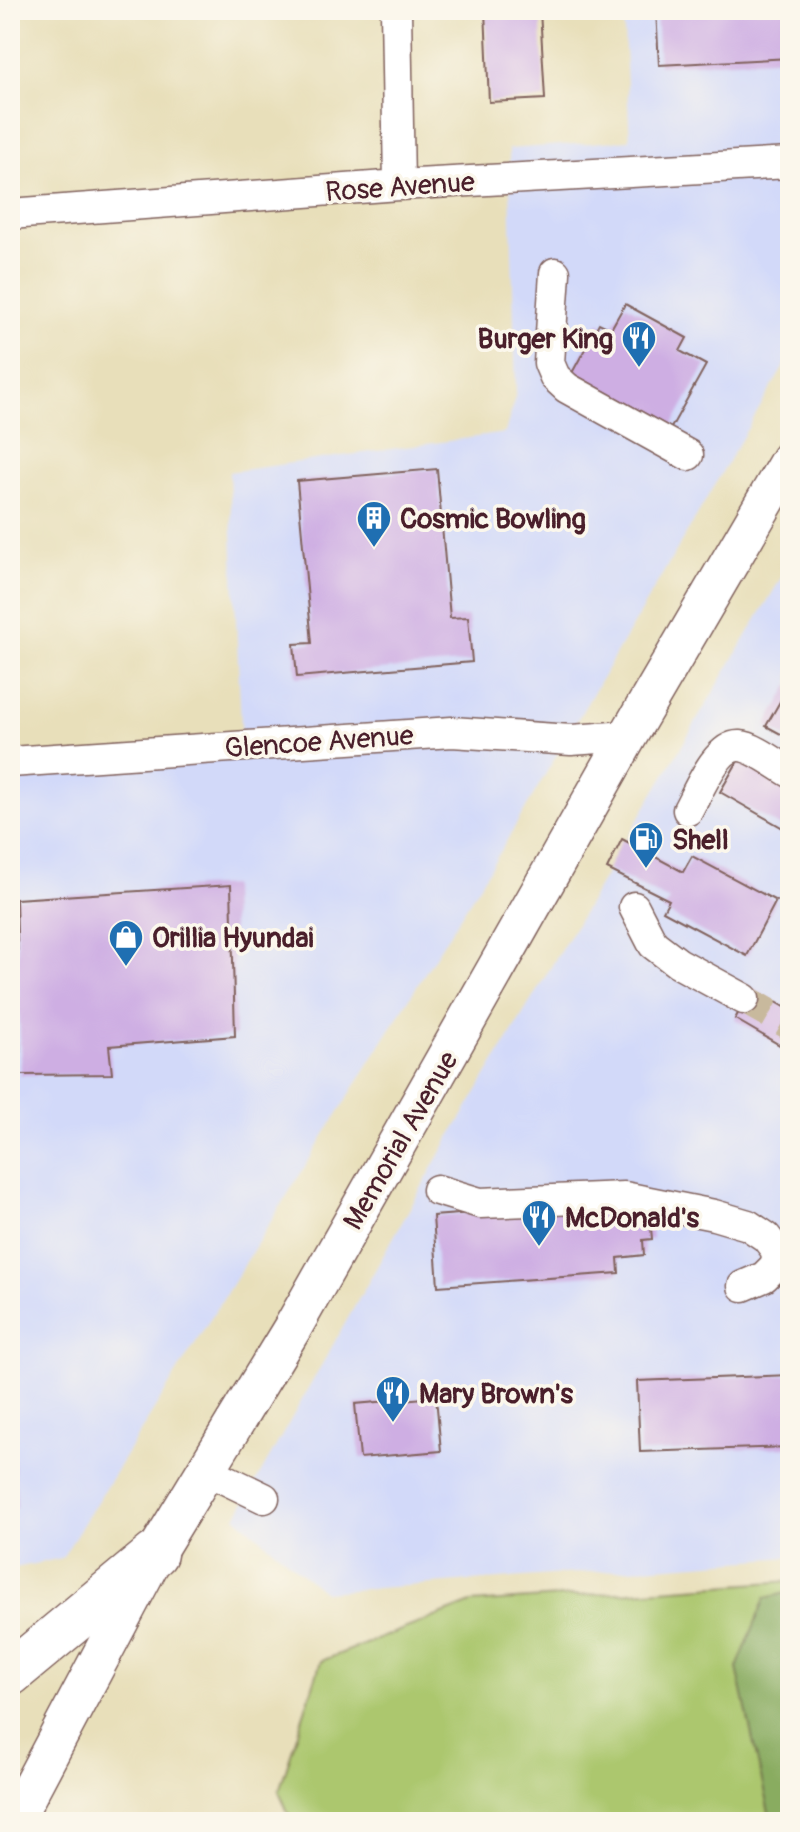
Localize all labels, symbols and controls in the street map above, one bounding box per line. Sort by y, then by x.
street label: Rose Avenue [324,165,476,210]
restaurant icon: Burger King [620,319,658,369]
place label: Burger King [478,322,613,357]
building icon: Cosmic Bowling [355,499,393,549]
place label: Cosmic Bowling [400,502,586,537]
street label: Glencoe Avenue [223,718,415,767]
fuel station icon: Shell [627,820,665,870]
place label: Shell [672,823,729,858]
shop icon: Orillia Hyundai [107,918,145,968]
place label: Orillia Hyundai [152,921,314,956]
street label: Memorial Avenue [336,1045,467,1236]
restaurant icon: McDonald's [520,1198,558,1248]
place label: McDonald's [565,1201,699,1236]
restaurant icon: Mary Brown's [374,1374,412,1424]
place label: Mary Brown's [419,1377,574,1412]

